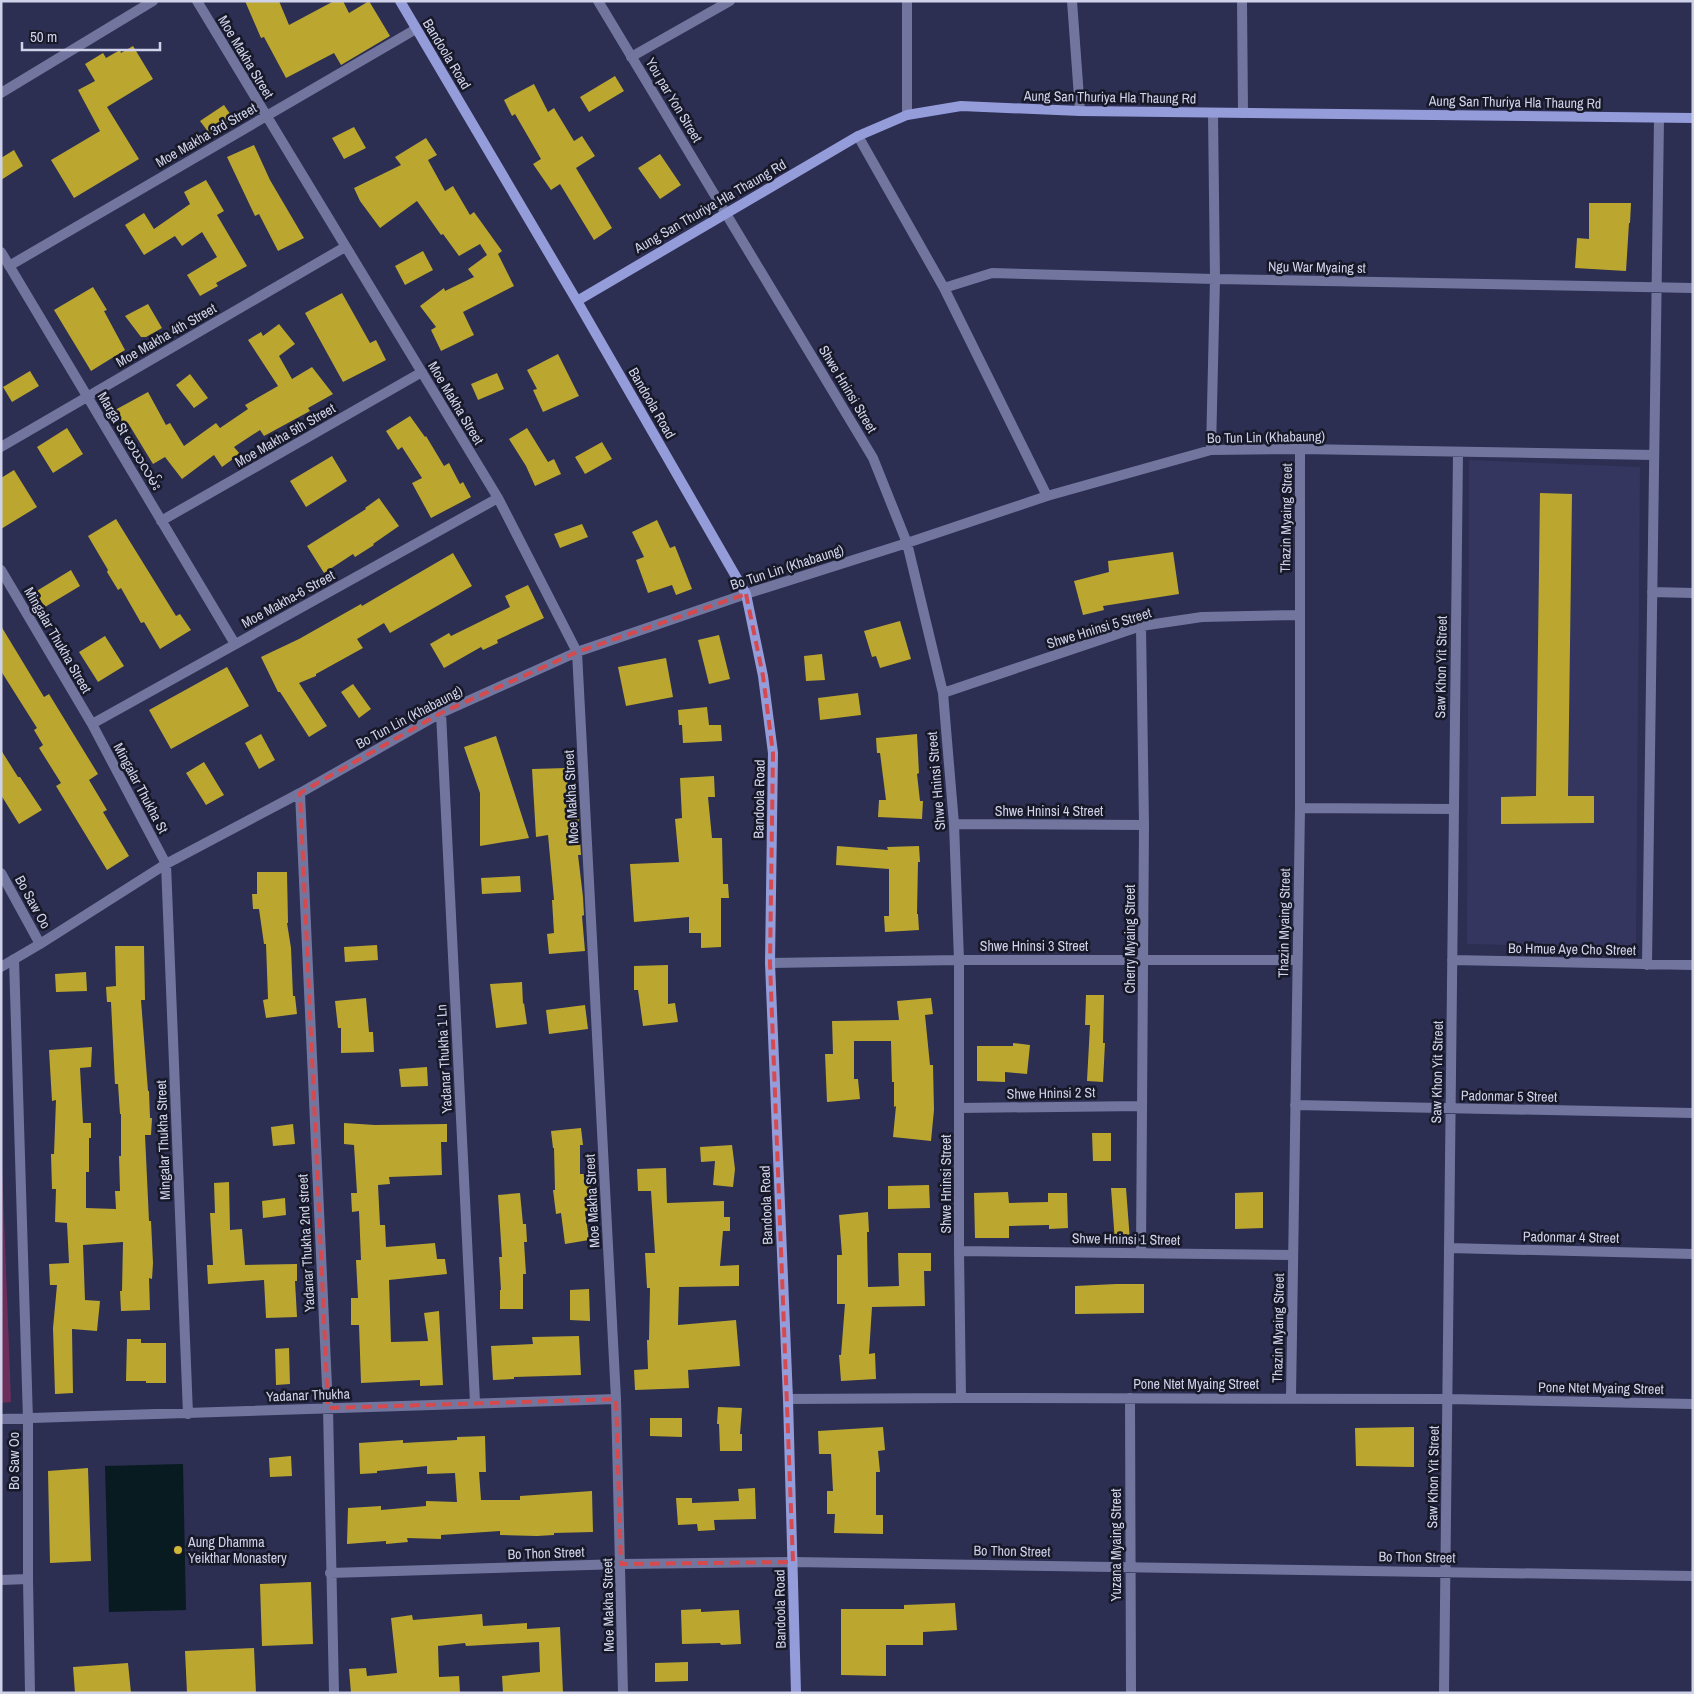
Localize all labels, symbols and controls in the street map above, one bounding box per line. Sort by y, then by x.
street label: Moe Makha Street [214,12,278,102]
street label: Bandoola Road [419,15,475,93]
scale bar [22,20,160,52]
text: 50 m [30,26,57,47]
street label: You par Yon Street [642,54,706,146]
street label: Aung San Thuriya Hla Thaung Rd [1023,86,1196,108]
street label: Aung San Thuriya Hla Thaung Rd [1428,91,1601,113]
street label: Moe Makha 3rd Street [152,99,260,171]
street label: Aung San Thuriya Hla Thaung Rd [630,155,789,257]
street label: Ngu War Myaing st [1268,257,1366,277]
street label: Moe Makha 4th Street [113,299,219,371]
street label: Shwe Hninsi Street [815,342,881,436]
street label: Moe Makha Street [424,358,488,448]
street label: Bandoola Road [624,364,680,442]
street label: Marga St မာဃလမ်း [94,388,167,493]
street label: Moe Makha 5th Street [232,399,338,471]
street label: Bo Tun Lin (Khabaung) [1207,427,1325,447]
street label: Thazin Myaing Street [1276,463,1296,573]
street label: Bo Tun Lin (Khabaung) [728,540,846,594]
street label: Moe Makha-6 Street [238,566,338,632]
street label: Mingalar Thukha Street [20,584,96,696]
street label: Shwe Hninsi 5 Street [1044,604,1154,652]
street label: Saw Khon Yit Street [1431,615,1451,719]
street label: Bo Tun Lin (Khabaung) [353,681,466,753]
street label: Shwe Hninsi Street [923,731,949,831]
street label: Mingalar Thukha St [110,740,172,836]
street label: Moe Makha Street [560,750,582,844]
street label: Bandoola Road [749,759,769,839]
street label: Shwe Hninsi 4 Street [995,802,1103,820]
street label: Thazin Myaing Street [1274,868,1294,978]
street label: Bo Saw Oo [11,872,55,932]
street label: Cherry Myaing Street [1121,884,1139,994]
street label: Shwe Hninsi 3 Street [980,937,1088,955]
street label: Bo Hmue Aye Cho Street [1508,939,1636,959]
street label: Yadanar Thukha 1 Ln [432,1004,456,1114]
street label: Saw Khon Yit Street [1427,1020,1447,1124]
street label: Mingalar Thukha Street [152,1080,174,1200]
street label: Shwe Hninsi 2 St [1006,1083,1096,1103]
street label: Padonmar 5 Street [1461,1086,1557,1106]
street label: Shwe Hninsi Street [937,1135,955,1233]
street label: Moe Makha Street [581,1154,603,1248]
street label: Bandoola Road [756,1165,776,1245]
street label: Yadanar Thukha 2nd street [293,1174,319,1312]
street label: Padonmar 4 Street [1523,1227,1619,1247]
street label: Shwe Hninsi 1 Street [1072,1229,1180,1249]
street label: Thazin Myaing Street [1268,1273,1288,1383]
street label: Pone Ntet Myaing Street [1133,1375,1259,1393]
street label: Pone Ntet Myaing Street [1538,1378,1664,1398]
street label: Yadanar Thukha [266,1385,351,1405]
street label: Saw Khon Yit Street [1423,1425,1443,1529]
street label: Bo Saw Oo [5,1432,23,1490]
street label: Yuzana Myaing Street [1107,1489,1125,1601]
place label: Aung Dhamma Yeikthar Monastery [187,1533,287,1567]
street label: Bo Thon Street [973,1541,1051,1561]
street label: Bo Thon Street [507,1543,585,1563]
marker: Aung Dhamma Yeikthar Monastery [172,1544,184,1556]
street label: Bo Thon Street [1378,1547,1456,1567]
street label: Moe Makha Street [598,1558,618,1652]
street label: Bandoola Road [770,1569,790,1649]

